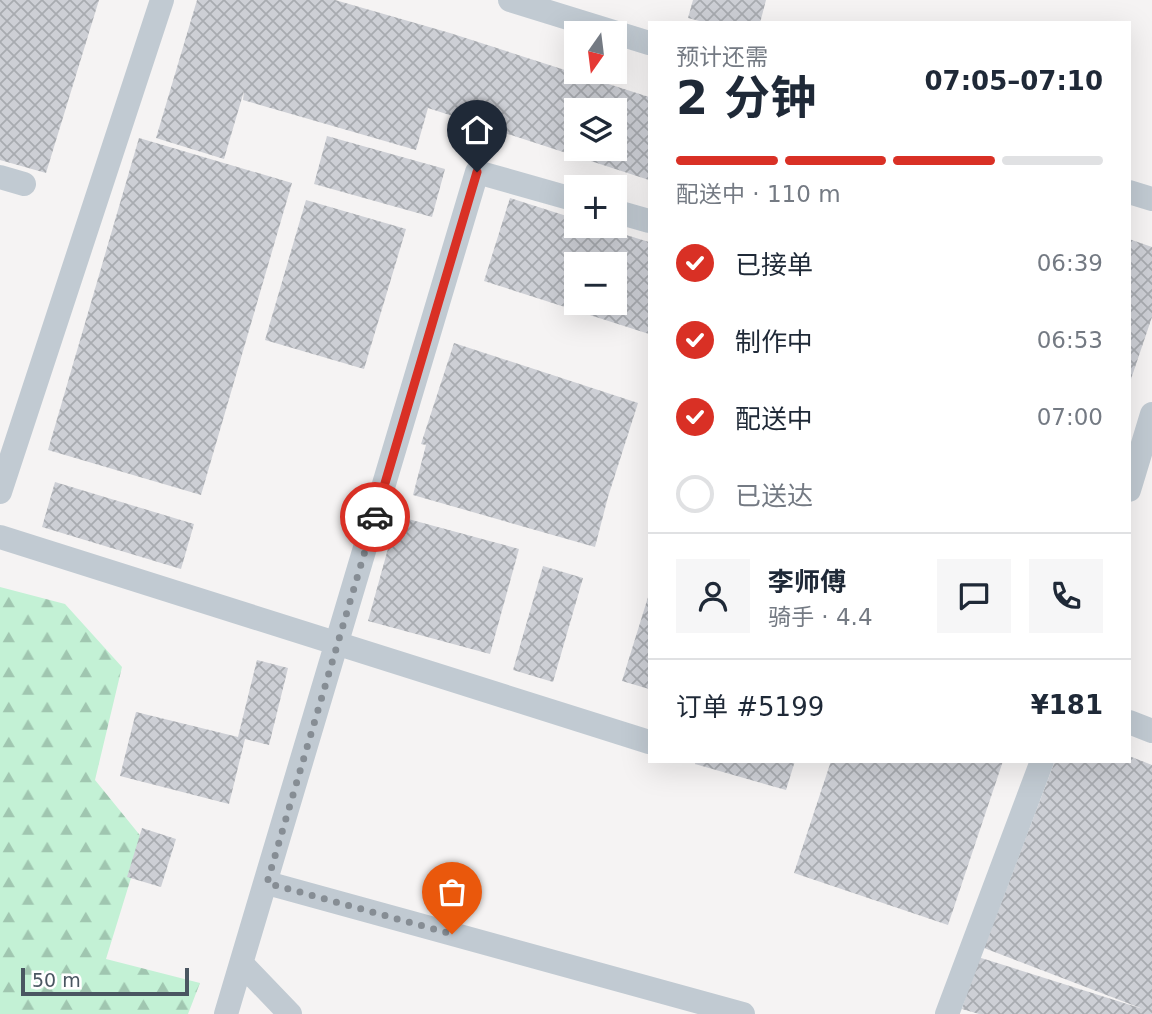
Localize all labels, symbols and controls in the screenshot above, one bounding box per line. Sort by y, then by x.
north arrow [564,21,626,84]
map controls [564,21,627,315]
text: 预计还需 [676,44,768,70]
text: 07:05–07:10 [924,66,1103,96]
text: 2 分钟 [676,71,816,125]
button: layers [564,98,627,161]
pin [447,100,507,172]
icon: home [458,111,496,149]
button: + [564,175,627,238]
text: 配送中 · 110 m [676,181,841,207]
icon: check [676,244,714,282]
text: 已接单 [735,250,813,280]
text: 06:39 [1037,250,1103,276]
button: − [564,252,627,315]
icon: check [676,321,714,359]
text: 制作中 [735,327,813,357]
text: 06:53 [1037,327,1103,353]
icon: check [676,398,714,436]
text: 配送中 [735,404,813,434]
text: 07:00 [1037,404,1103,430]
text: 已送达 [735,481,813,511]
courier [340,482,410,552]
icon: car [356,498,394,536]
button: person [676,559,750,633]
button: chat [937,559,1011,633]
button: phone [1029,559,1103,633]
text: 李师傅 [768,567,846,597]
text: 骑手 · 4.4 [768,604,873,630]
text: ¥181 [1031,690,1103,720]
text: 订单 #5199 [676,692,824,722]
pin [422,862,482,934]
icon: bag [433,873,471,911]
scale bar [21,965,189,997]
text: 50 m [32,969,81,991]

